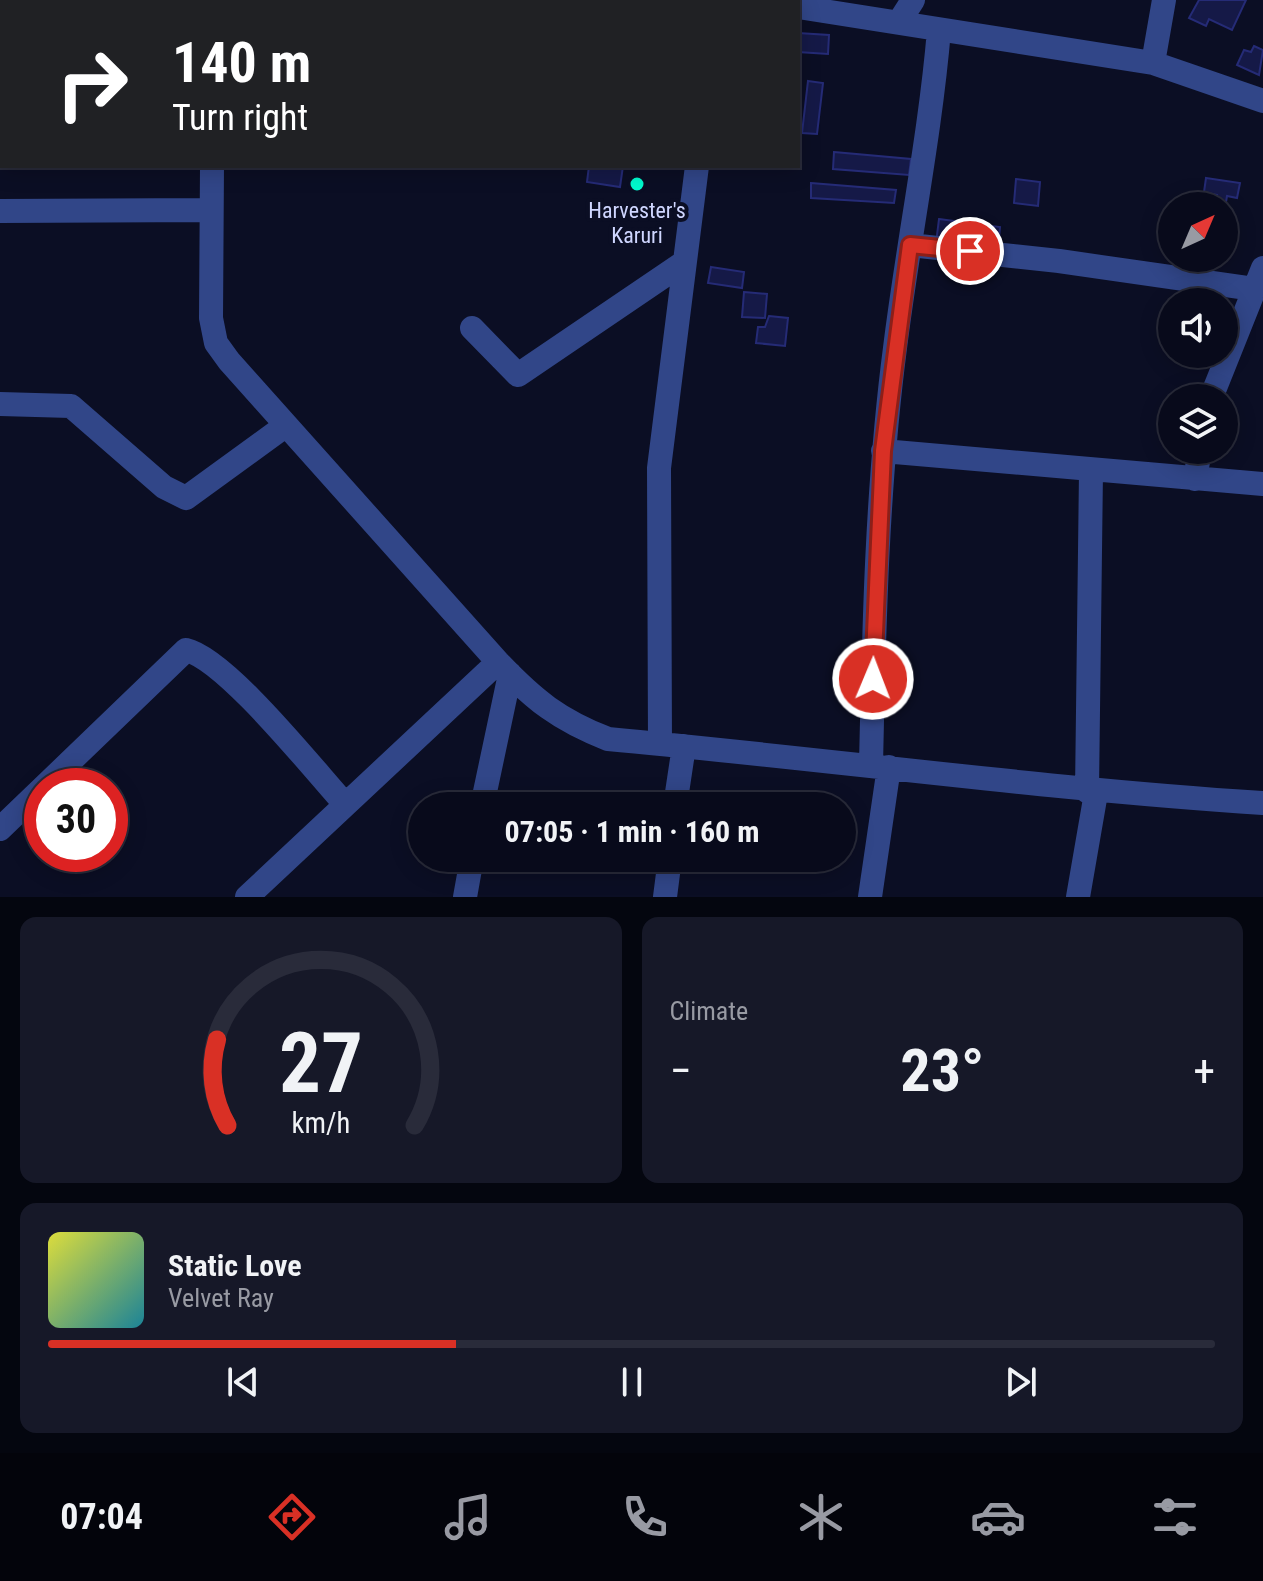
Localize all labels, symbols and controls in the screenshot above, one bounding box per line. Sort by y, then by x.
text: 140 m [172,30,311,96]
icon: right [40,32,144,136]
text: Turn right [172,97,308,139]
marker: Harvester's Karuri [628,175,646,193]
north arrow [1158,192,1238,272]
map controls [1158,192,1238,464]
place label: Harvester's Karuri [588,198,686,248]
pin [936,217,1004,285]
icon: arrive [948,229,992,273]
button: sound [1158,288,1238,368]
button: layers [1158,384,1238,464]
position arrow [831,637,915,721]
speed limit sign: 30 [24,768,128,872]
text: 07:05 · 1 min · 160 m [505,814,759,849]
text: Climate [670,996,748,1026]
text: 27 [279,1015,363,1112]
text: 23° [900,1035,984,1106]
text: − [670,1045,692,1097]
text: + [1193,1045,1215,1097]
text: km/h [291,1106,350,1140]
text: Static Love [168,1248,302,1283]
text: Velvet Ray [168,1283,274,1313]
icon: previous [221,1360,265,1404]
icon: pause [610,1360,654,1404]
icon: next [999,1360,1043,1404]
icon: directions [264,1489,320,1545]
icon: music [440,1489,496,1545]
icon: phone [617,1489,673,1545]
icon: climate [793,1489,849,1545]
icon: car [970,1489,1026,1545]
icon: filters [1147,1489,1203,1545]
text: 07:04 [60,1496,143,1538]

